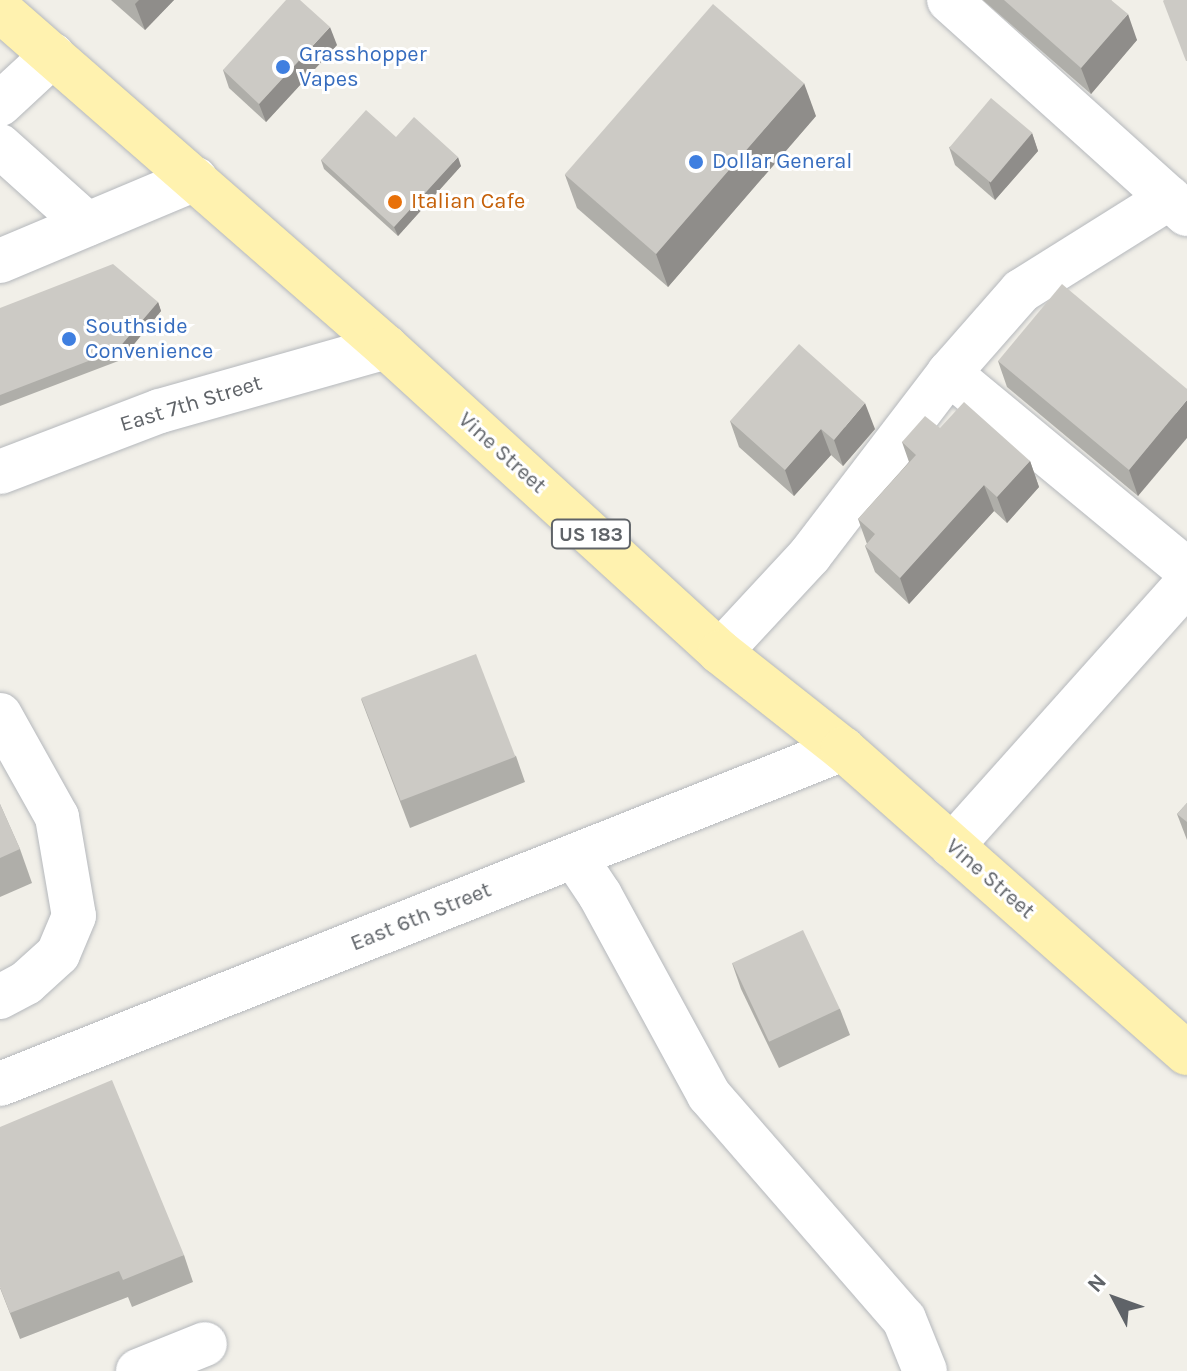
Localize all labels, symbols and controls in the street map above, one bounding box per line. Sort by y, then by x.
place label: Grasshopper Vapes [299,41,427,92]
marker: Grasshopper Vapes [274,58,292,76]
place label: Dollar General [712,149,852,175]
marker: Dollar General [687,153,705,171]
place label: Italian Cafe [411,189,525,215]
marker: Italian Cafe [386,193,404,211]
place label: Southside Convenience [85,313,213,364]
marker: Southside Convenience [60,330,78,348]
street label: East 7th Street [117,370,265,438]
street label: Vine Street [453,407,551,499]
road number: US 183 [549,518,633,550]
street label: Vine Street [940,833,1040,925]
street label: East 6th Street [347,877,495,957]
north arrow [1075,1259,1155,1339]
text: N [1082,1269,1112,1298]

